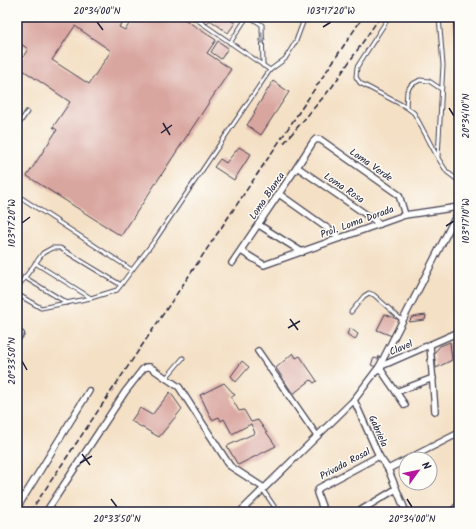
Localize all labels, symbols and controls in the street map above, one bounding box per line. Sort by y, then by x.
text: 20°34'00"N [74,3,121,19]
text: 103°17'20"W [307,3,355,19]
one-way arrow [258,31,266,44]
text: 20°34'10"N [458,93,474,139]
street label: Loma Verde [346,144,396,186]
street label: Loma Blanca [245,169,289,223]
street label: Loma Rosa [320,169,368,208]
text: 103°17'10"W [458,198,474,244]
text: 103°17'20"W [4,199,20,247]
street label: Prol. Loma Dorada [318,201,396,243]
street label: Clavel [387,336,416,360]
text: 20°33'50"N [4,337,20,385]
street label: Gabriela [364,412,392,450]
street label: Privada Rosal [317,444,374,484]
north arrow [398,451,438,491]
text: N [416,458,435,474]
text: 20°33'50"N [93,511,141,527]
text: 20°34'00"N [389,511,436,527]

